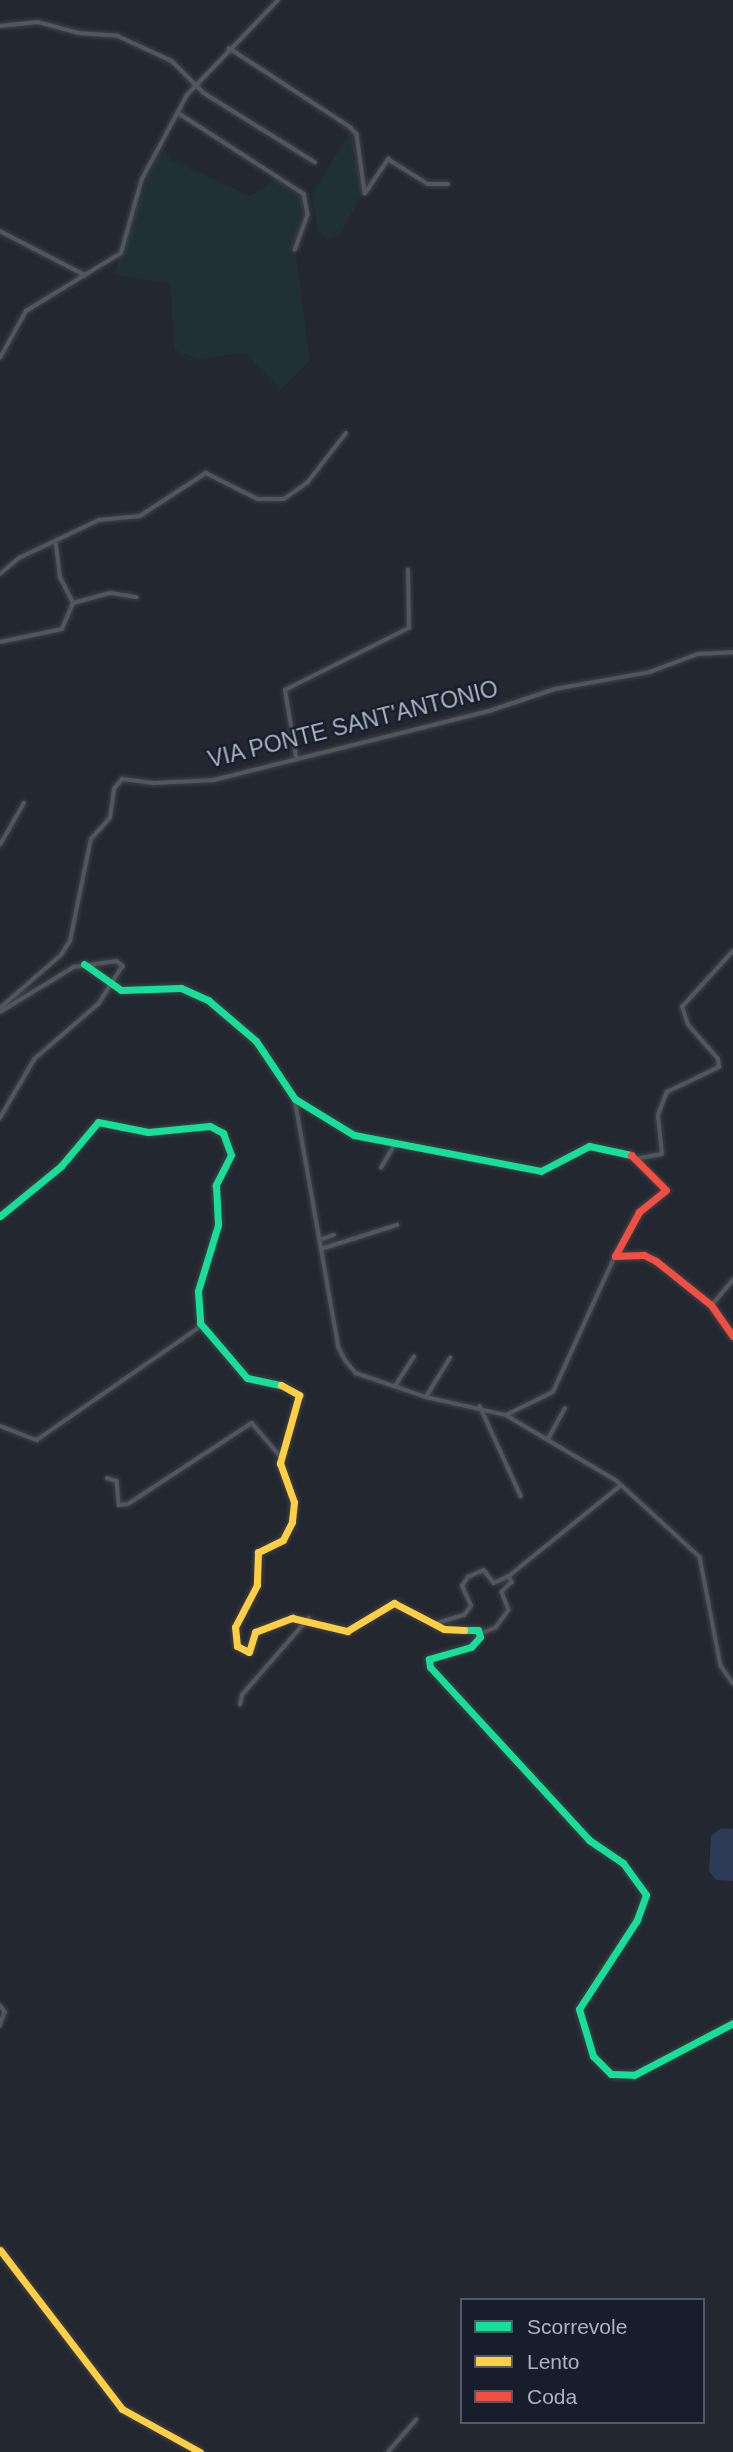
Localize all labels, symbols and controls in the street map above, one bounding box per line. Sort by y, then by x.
street label: VIA PONTE SANT'ANTONIO [205,674,501,774]
legend [460,2298,705,2424]
text: Scorrevole [527,2315,627,2338]
text: Lento [527,2350,580,2373]
text: Coda [527,2385,577,2408]

